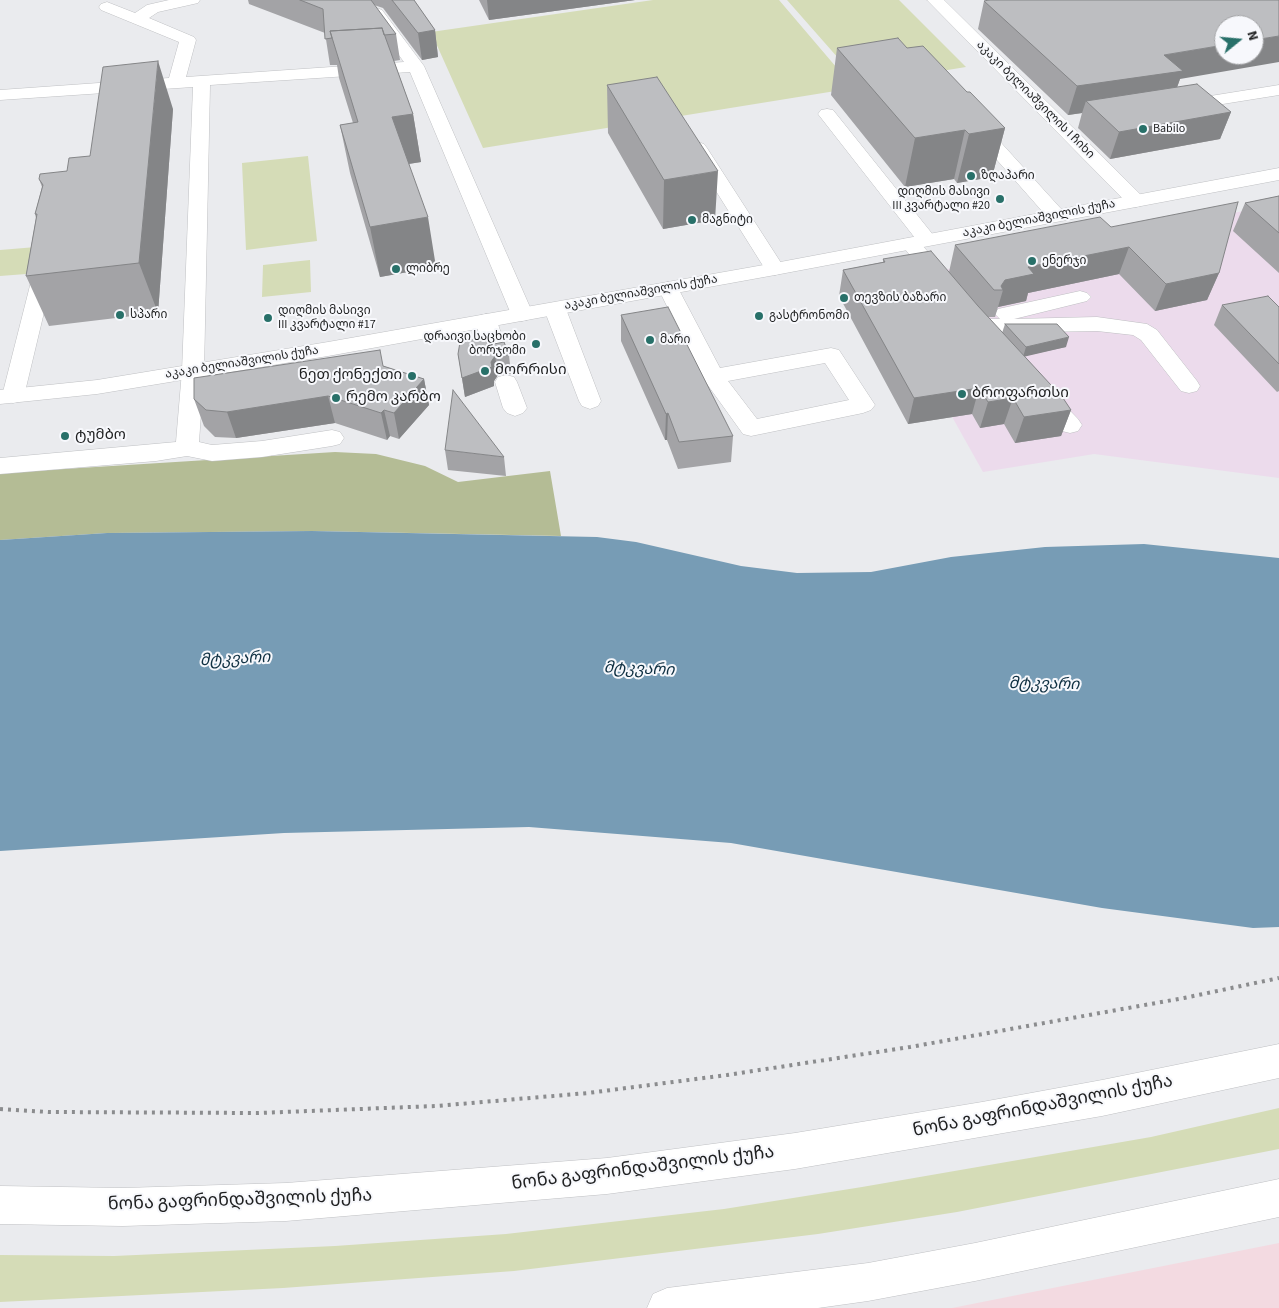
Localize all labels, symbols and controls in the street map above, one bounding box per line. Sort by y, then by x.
north arrow [1214,15,1264,65]
text: N [1241,29,1263,43]
street label: აკაკი ბელიაშვილის I ჩიხი [973,38,1097,162]
place label: Babilo [1153,122,1185,136]
marker: Babilo [1137,123,1149,135]
place label: ზღაპარი [981,169,1035,183]
marker: ზღაპარი [965,170,977,182]
place label: დიღმის მასივი III კვარტალი #20 [892,185,990,213]
marker: დიღმის მასივი III კვარტალი #20 [994,193,1006,205]
street label: აკაკი ბელიაშვილის ქუჩა [961,197,1117,241]
place label: მაგნიტი [702,213,753,227]
marker: მაგნიტი [686,214,698,226]
place label: ენერჯი [1042,254,1086,268]
marker: ენერჯი [1026,255,1038,267]
place label: ლიბრე [406,262,450,276]
marker: ლიბრე [390,263,402,275]
street label: აკაკი ბელიაშვილის ქუჩა [563,272,719,314]
place label: თევზის ბაზარი [854,291,946,305]
marker: თევზის ბაზარი [838,292,850,304]
place label: დიღმის მასივი III კვარტალი #17 [278,304,376,332]
place label: სპარი [130,308,167,322]
marker: სპარი [114,309,126,321]
place label: გასტრონომი [769,309,849,323]
marker: გასტრონომი [753,310,765,322]
marker: დიღმის მასივი III კვარტალი #17 [262,312,274,324]
place label: დრაივი საცხობი ბორჯომი [424,330,526,358]
place label: მარი [660,333,690,347]
marker: მარი [644,334,656,346]
marker: დრაივი საცხობი ბორჯომი [530,338,542,350]
street label: აკაკი ბელიაშვილის ქუჩა [164,344,320,382]
place label: მორრისი [495,362,566,380]
marker: მორრისი [479,365,491,377]
place label: ნეთ ქონექთი [299,367,402,385]
marker: ნეთ ქონექთი [406,370,418,382]
place label: ბროფართსი [972,385,1069,403]
marker: ბროფართსი [956,388,968,400]
place label: რემო კარბო [346,389,441,407]
marker: რემო კარბო [330,392,342,404]
place label: ტუმბო [75,427,126,445]
marker: ტუმბო [59,430,71,442]
water label: მტკვარი [199,649,271,671]
water label: მტკვარი [603,659,675,681]
water label: მტკვარი [1009,675,1079,695]
street label: ნონა გაფრინდაშვილის ქუჩა [911,1071,1175,1143]
street label: ნონა გაფრინდაშვილის ქუჩა [510,1142,776,1196]
street label: ნონა გაფრინდაშვილის ქუჩა [107,1186,373,1216]

